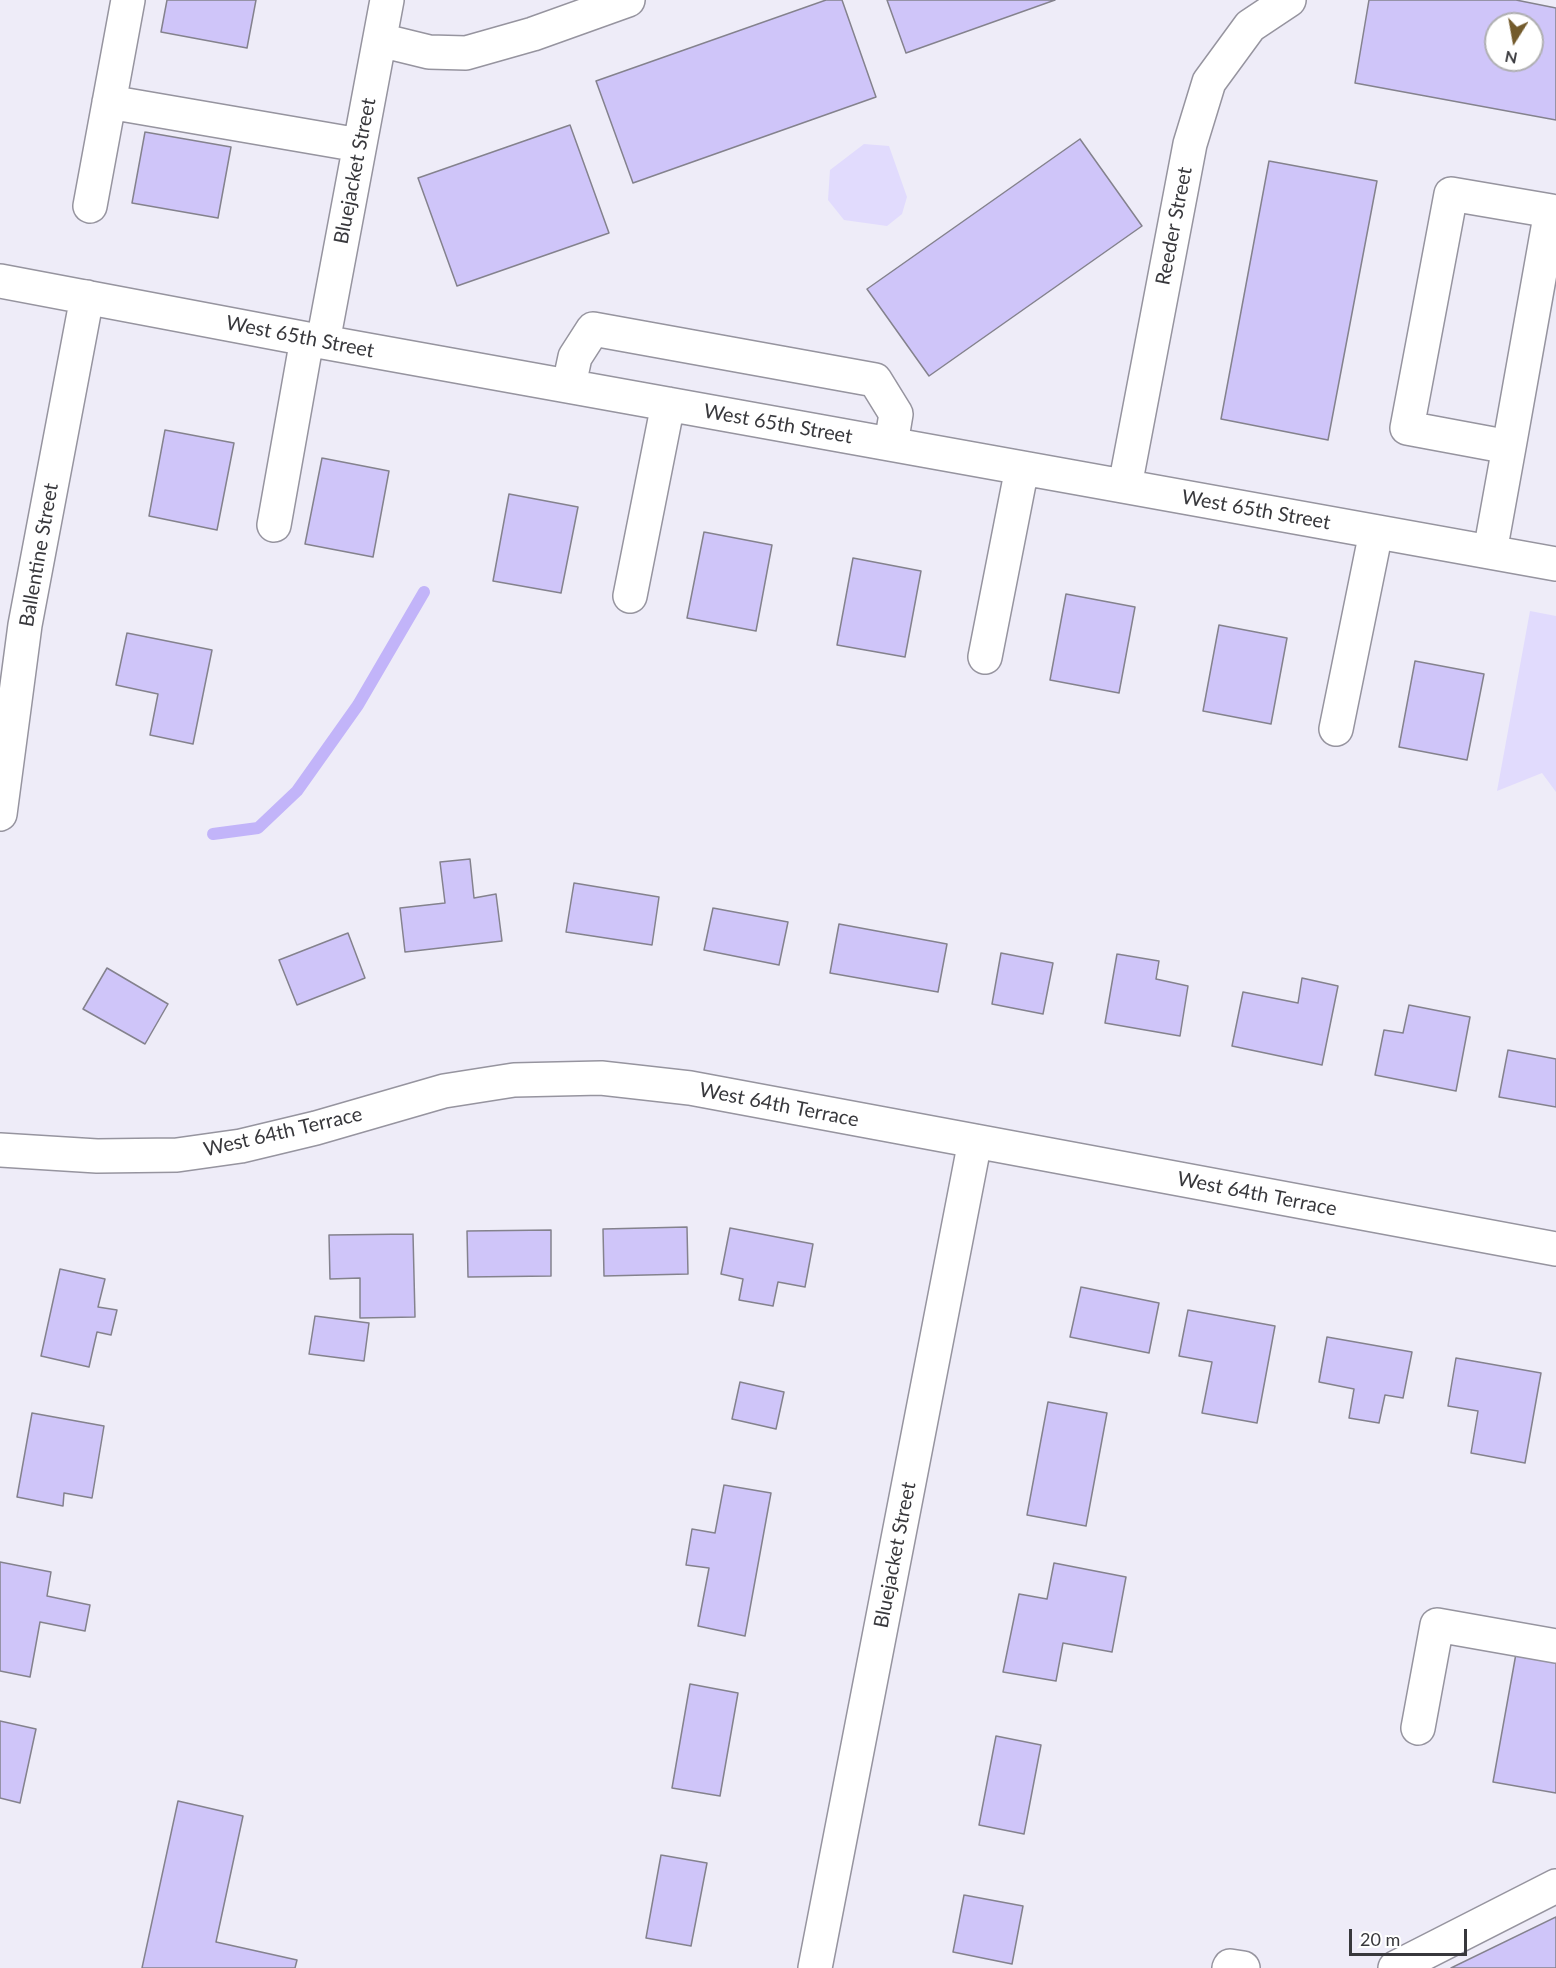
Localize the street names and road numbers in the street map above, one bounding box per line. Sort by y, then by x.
street label: Bluejacket Street [329,96,381,246]
street label: Reeder Street [1151,165,1197,287]
street label: West 65th Street [224,311,376,363]
street label: West 65th Street [702,399,854,449]
street label: Ballentine Street [15,481,63,629]
street label: West 65th Street [1180,485,1332,535]
street label: West 64th Terrace [697,1078,861,1132]
street label: West 64th Terrace [201,1102,365,1162]
street label: West 64th Terrace [1175,1167,1339,1221]
street label: Bluejacket Street [869,1480,921,1630]

